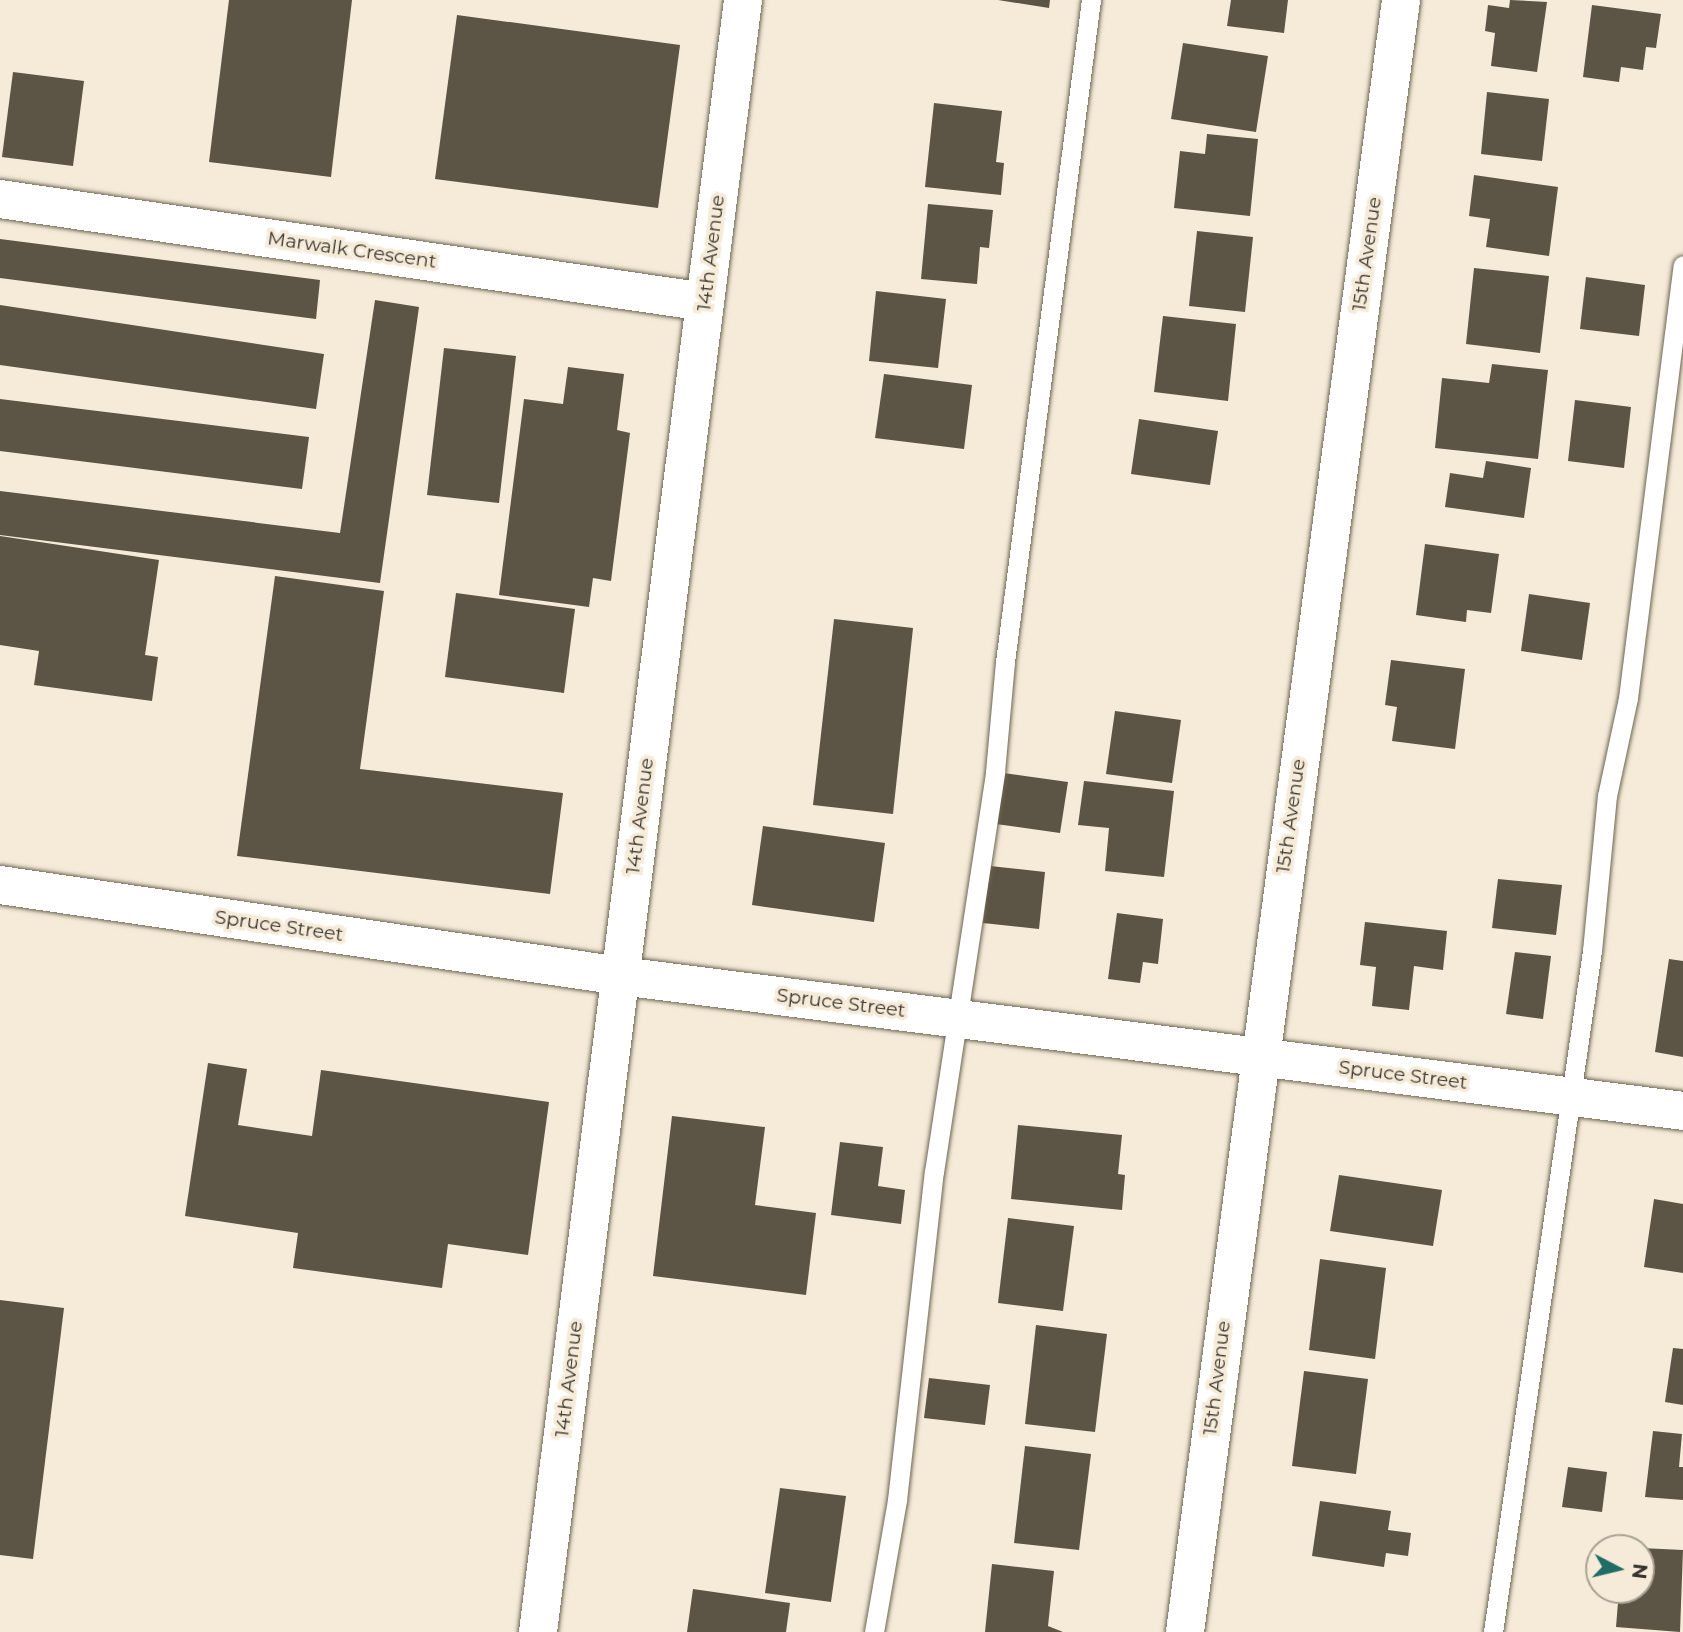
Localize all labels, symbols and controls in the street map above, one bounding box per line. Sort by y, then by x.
street label: 14th Avenue [693,194,729,312]
street label: 15th Avenue [1348,196,1386,312]
street label: Marwalk Crescent [266,227,438,273]
street label: 14th Avenue [622,757,658,875]
street label: 15th Avenue [1272,758,1310,874]
street label: Spruce Street [213,906,345,946]
street label: Spruce Street [775,984,907,1022]
street label: Spruce Street [1337,1056,1469,1094]
street label: 14th Avenue [551,1320,587,1438]
street label: 15th Avenue [1199,1320,1235,1436]
north arrow [1585,1534,1655,1604]
text: N [1627,1562,1652,1580]

